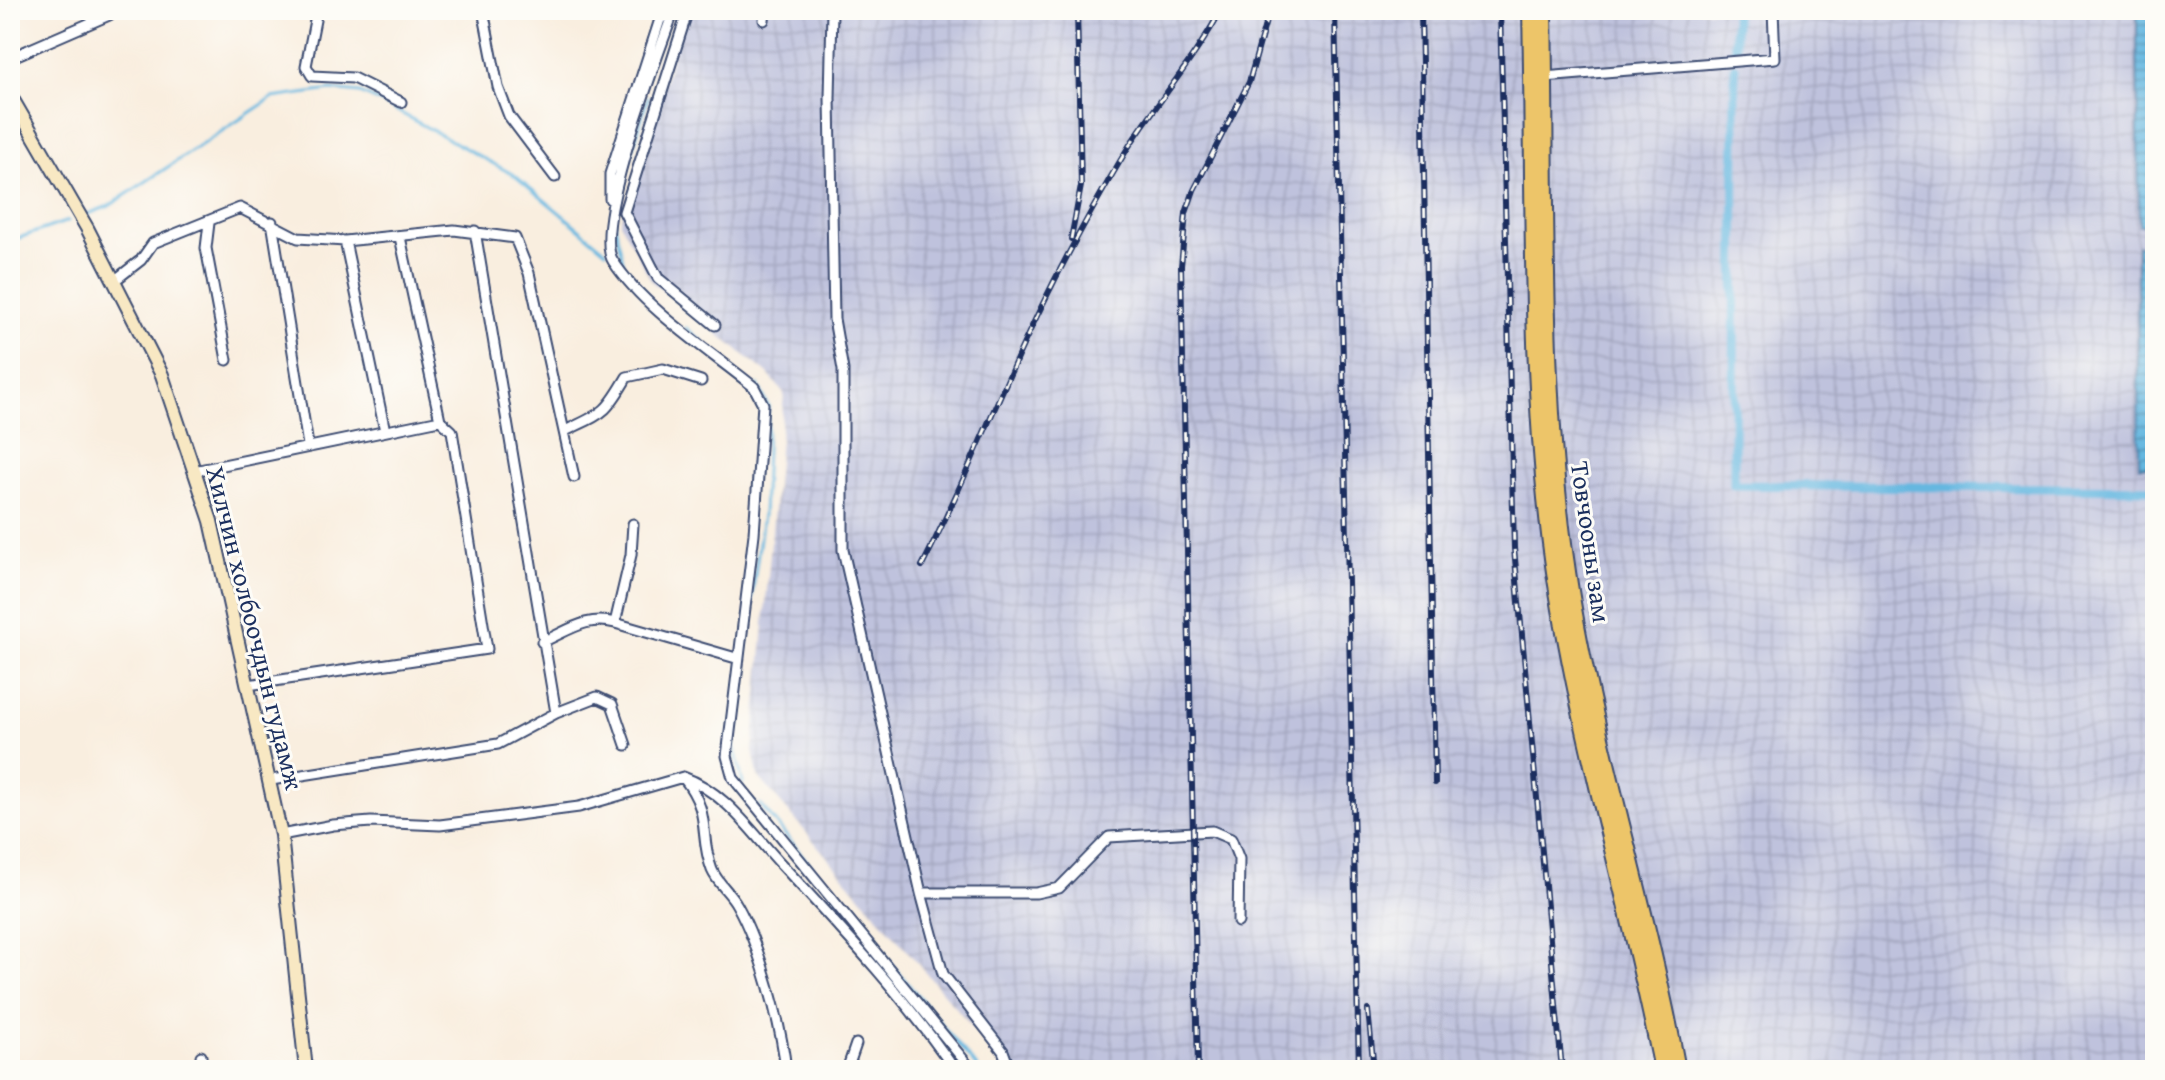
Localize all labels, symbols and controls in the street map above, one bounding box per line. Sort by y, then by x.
street label: Товчооны зам [1561,459,1622,625]
street label: Хилчин холбоочдын гудамж [196,462,315,794]

